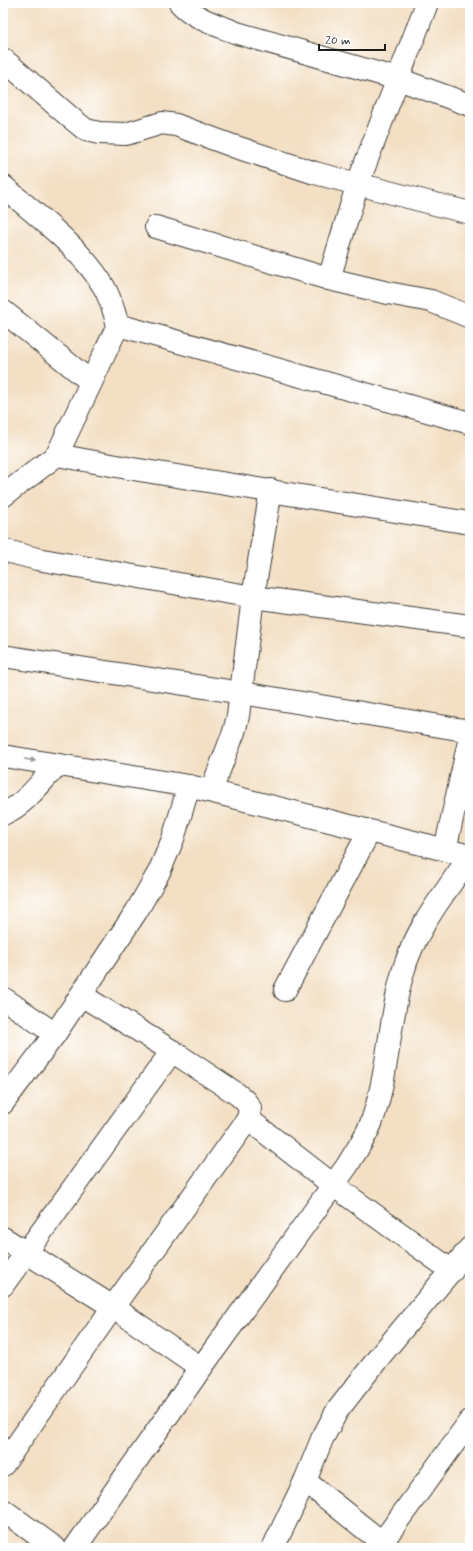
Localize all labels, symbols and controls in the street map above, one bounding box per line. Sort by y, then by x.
scale bar [319,26,385,52]
text: 20 m [325,33,351,49]
one-way arrow [24,757,36,763]

